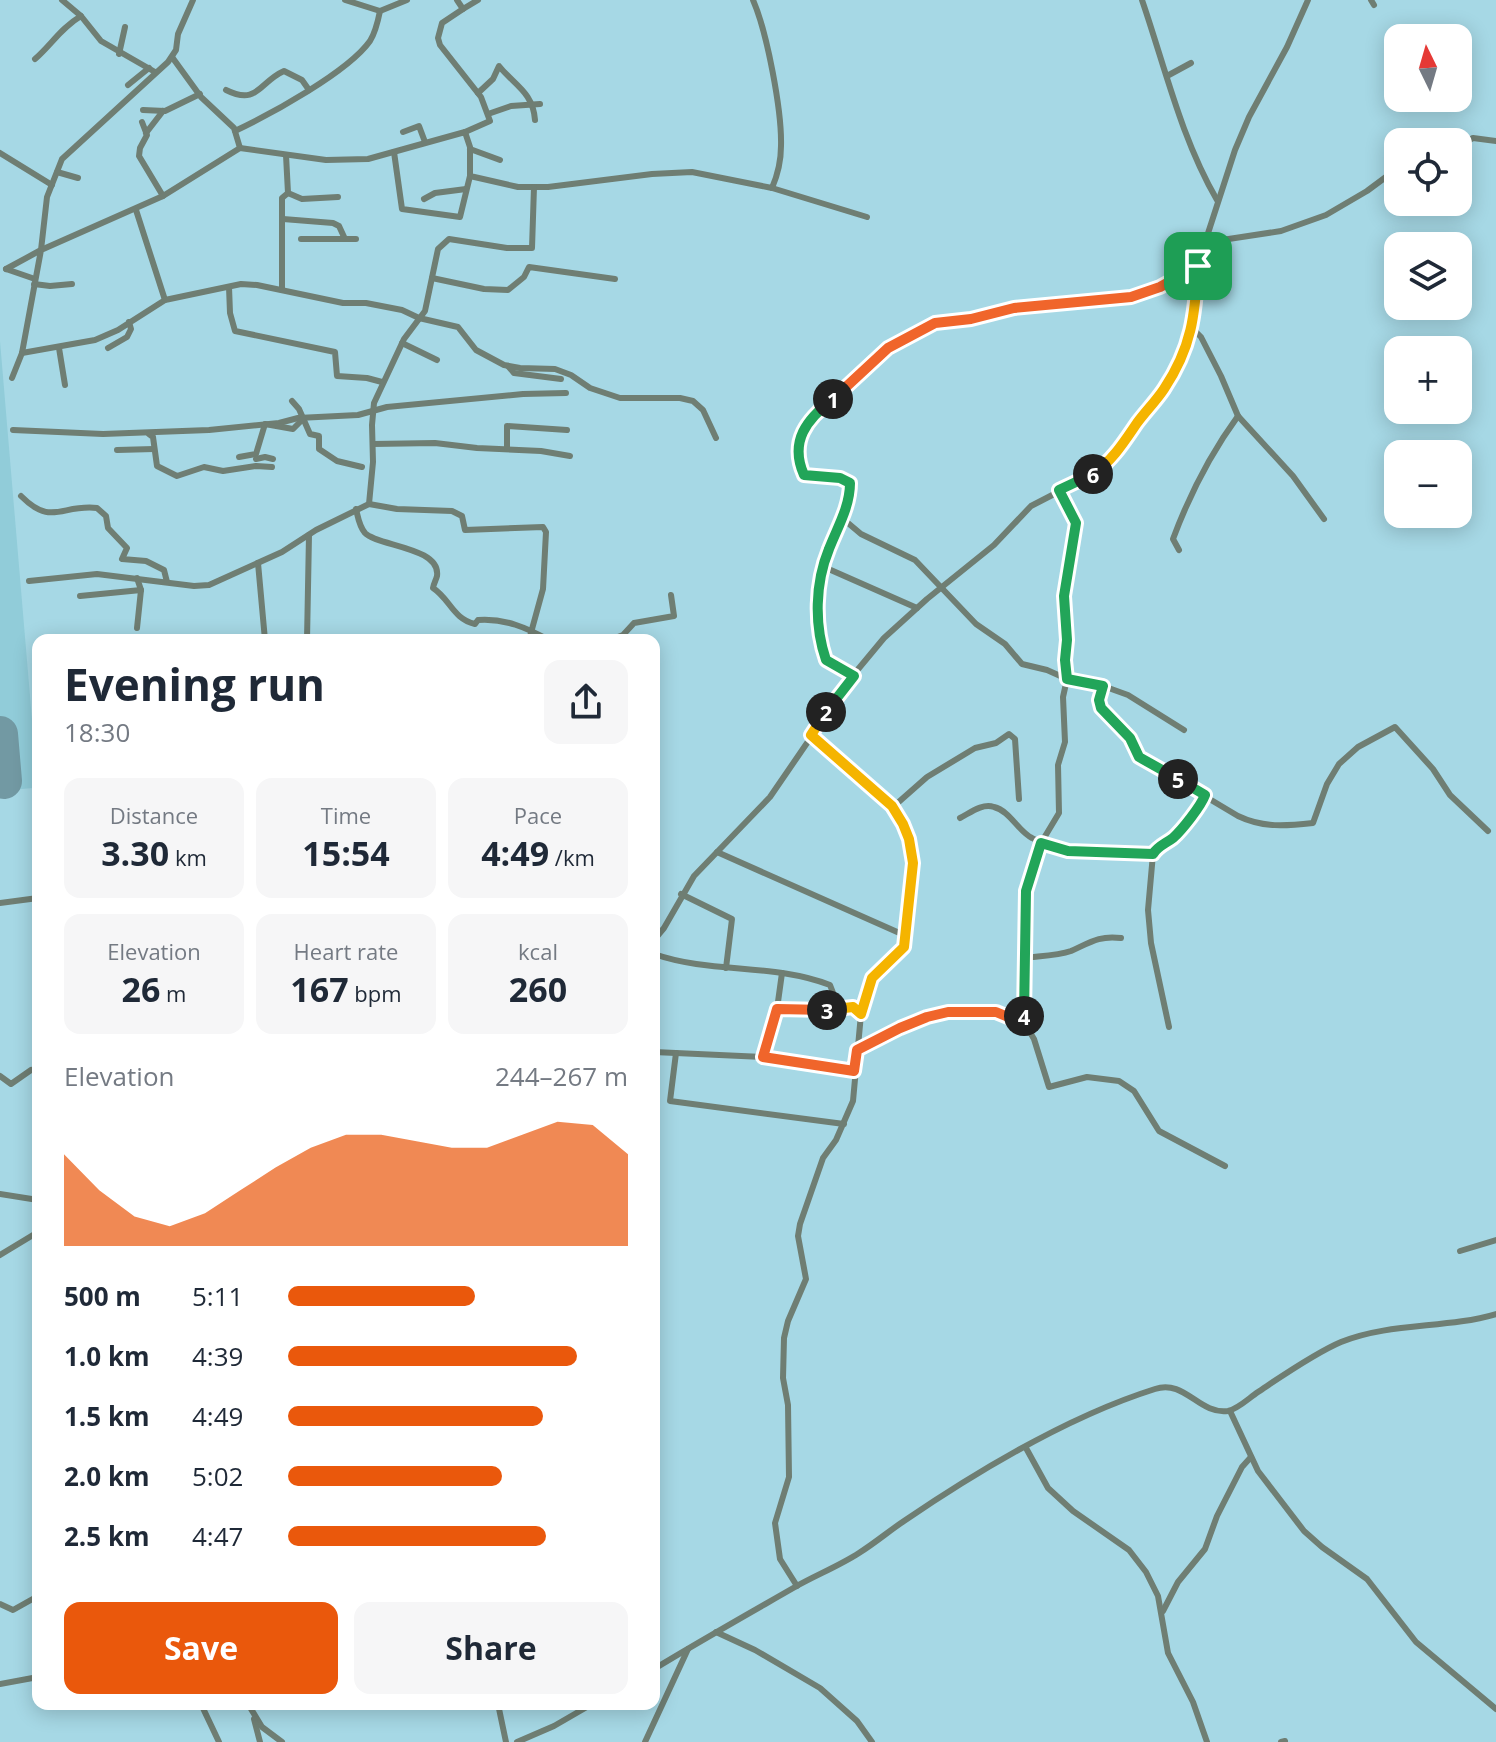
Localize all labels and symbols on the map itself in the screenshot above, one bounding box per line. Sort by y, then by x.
north arrow [1384,24,1472,112]
pin [1164,232,1232,300]
pin: 1 [813,379,853,419]
pin: 6 [1073,454,1113,494]
pin: 2 [806,692,846,732]
pin: 5 [1158,759,1198,799]
pin: 3 [807,990,847,1030]
pin: 4 [1004,996,1044,1036]

